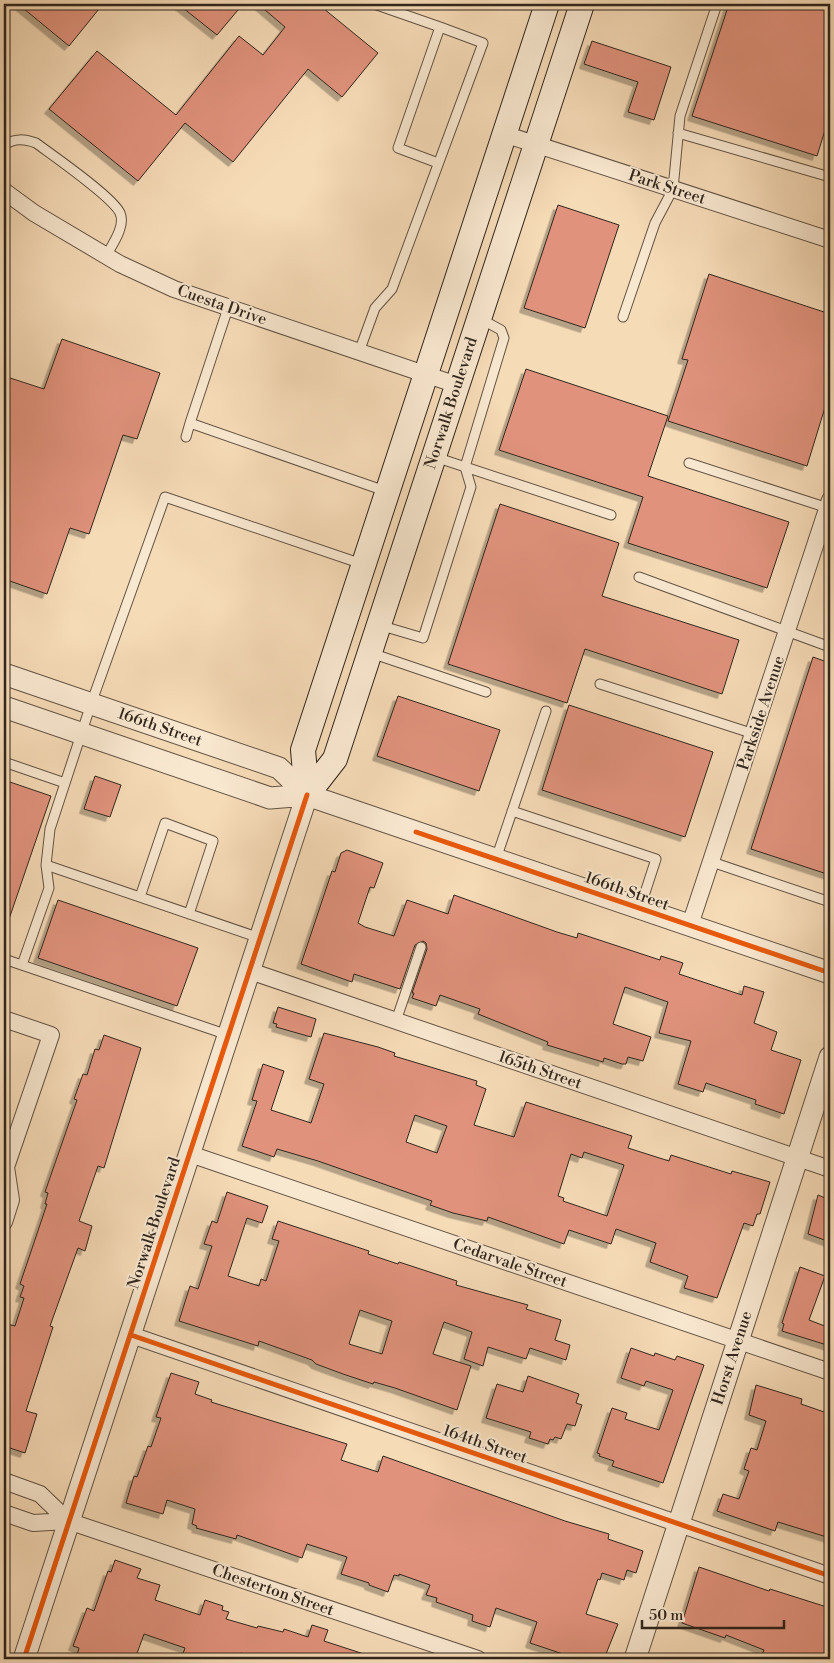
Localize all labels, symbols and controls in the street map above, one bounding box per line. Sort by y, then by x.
street label: Park Street [626,165,708,209]
street label: Cuesta Drive [175,280,269,330]
street label: Norwalk Boulevard [420,334,482,472]
street label: Parkside Avenue [733,653,789,773]
street label: 166th Street [115,703,205,751]
street label: 166th Street [582,867,672,915]
street label: 165th Street [496,1046,585,1094]
street label: Norwalk Boulevard [123,1154,185,1292]
street label: Cedarvale Street [450,1234,570,1292]
street label: Horst Avenue [707,1309,757,1407]
street label: 164th Street [440,1420,530,1468]
street label: Chesterton Street [209,1560,337,1620]
scale bar [642,1598,784,1630]
text: 50 m [649,1606,683,1625]

